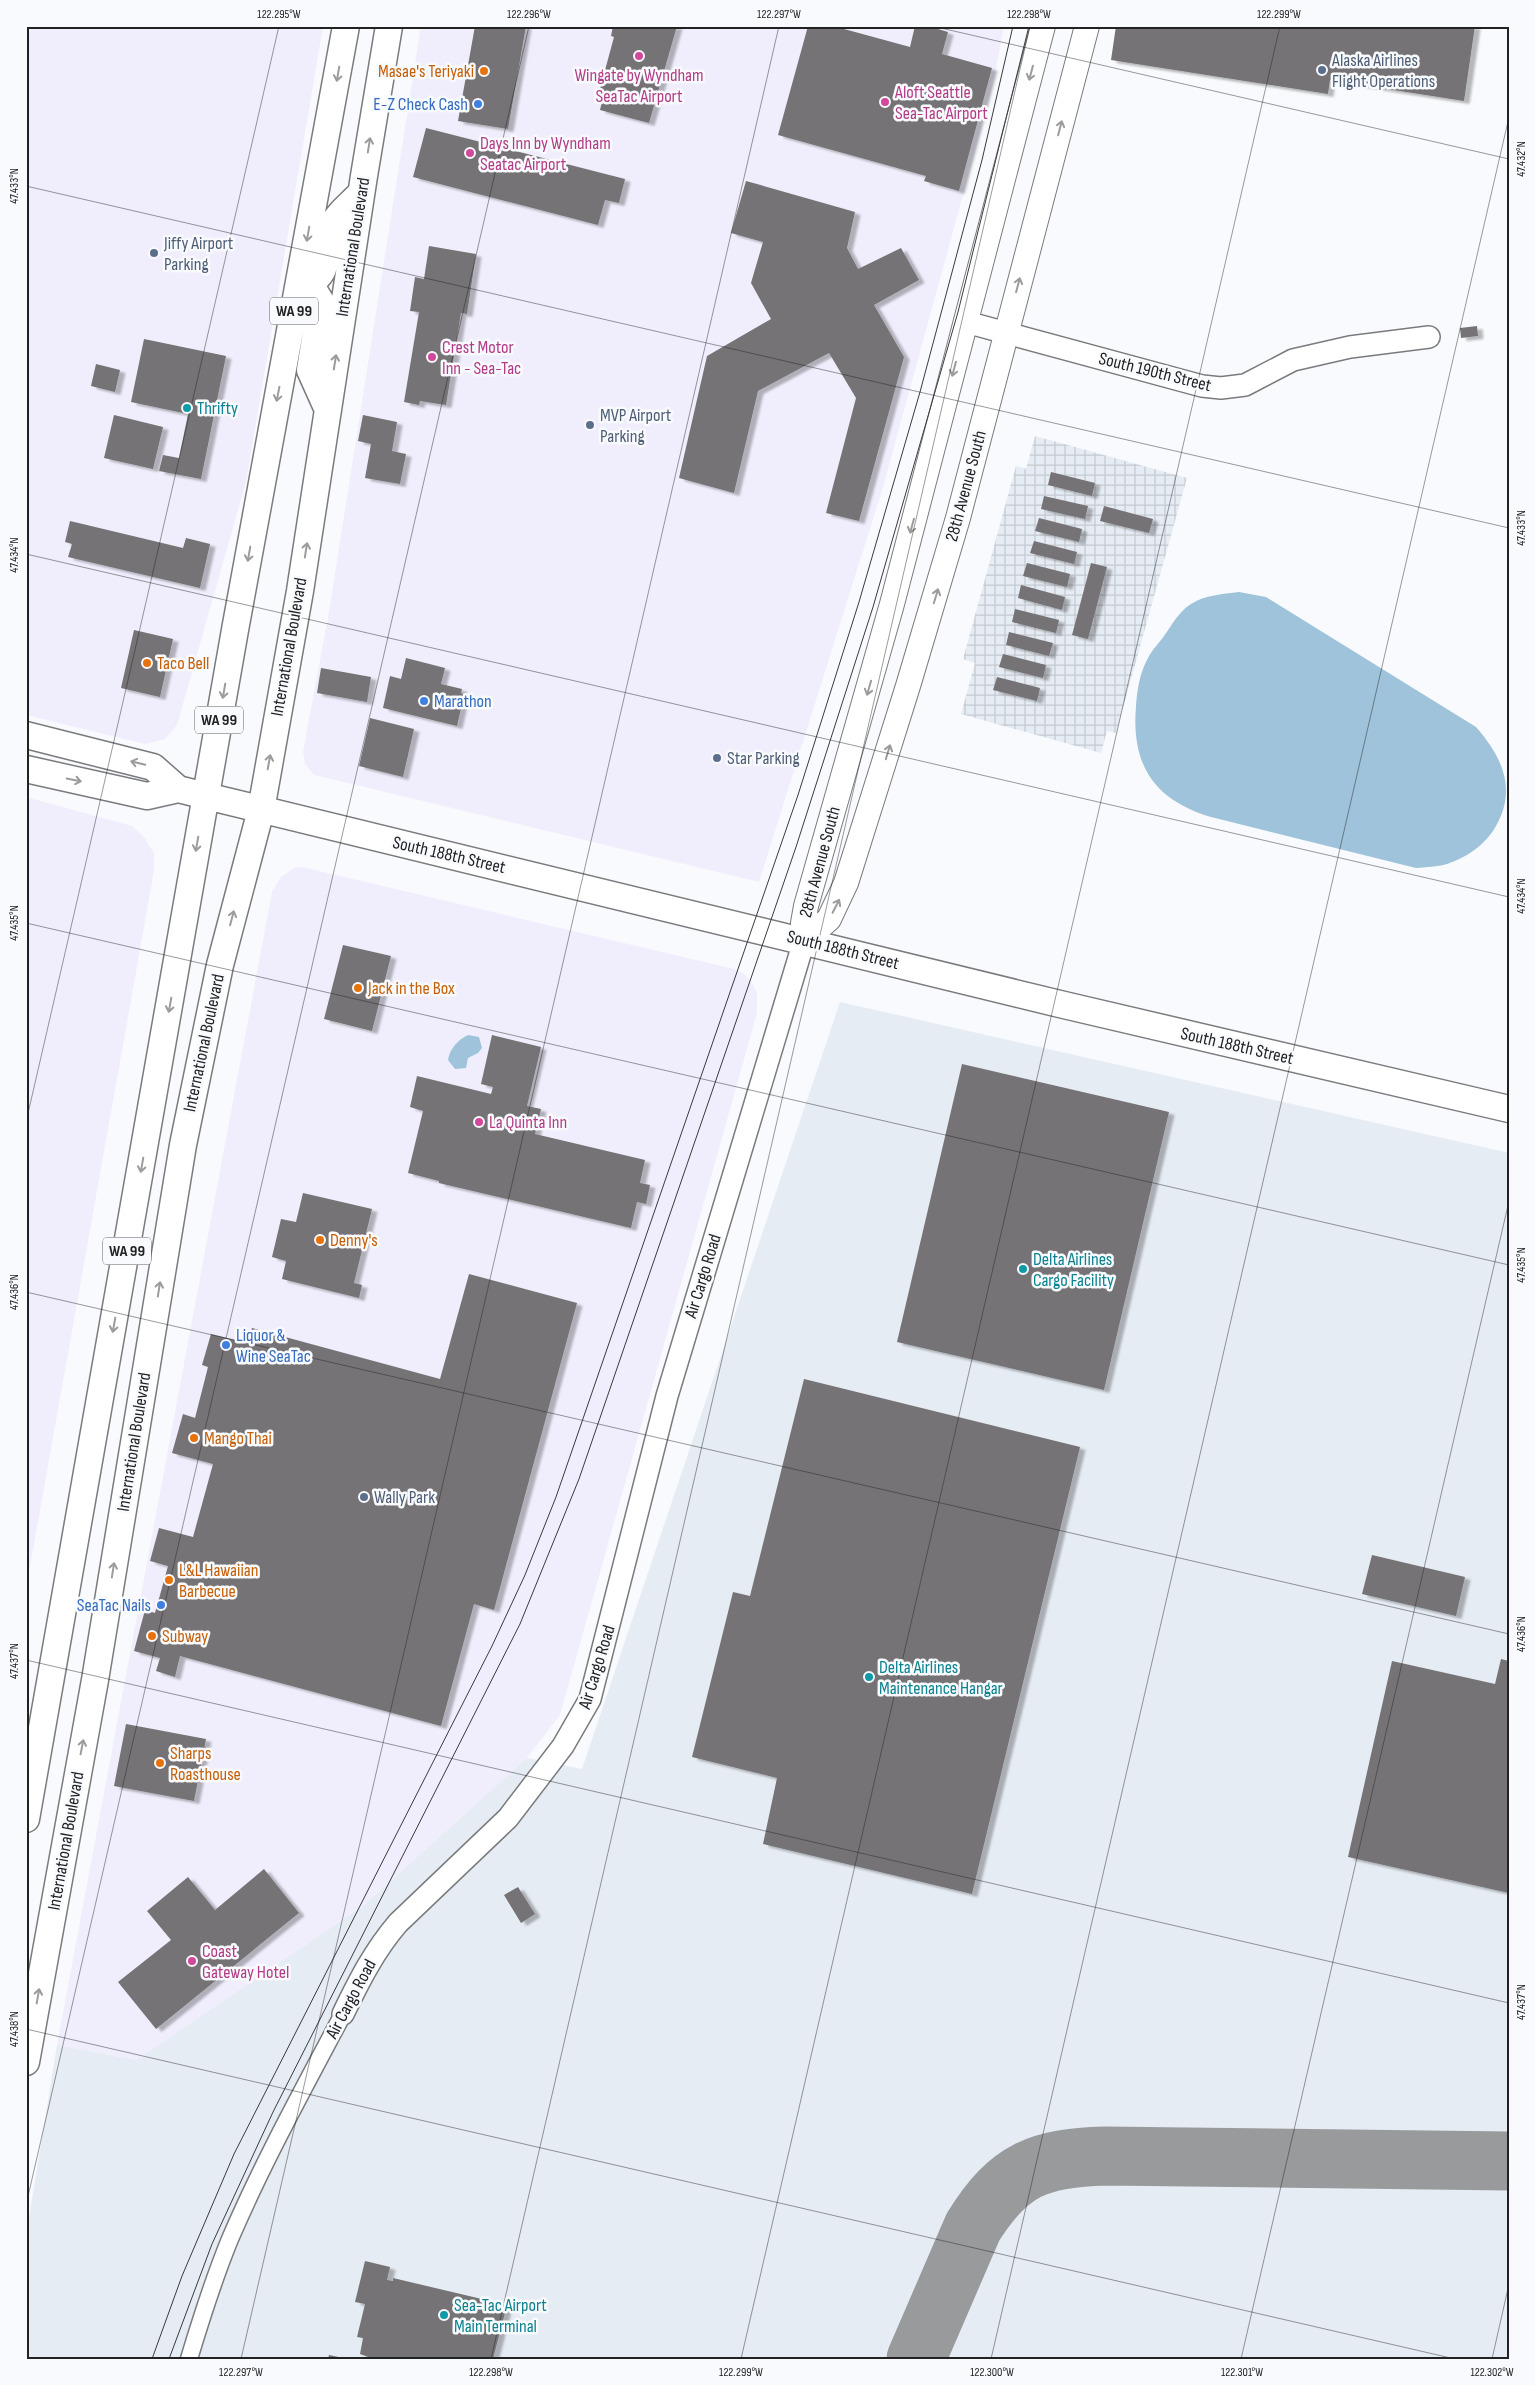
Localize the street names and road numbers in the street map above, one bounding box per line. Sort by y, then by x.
street label: International Boulevard [332,176,374,318]
road number: WA 99 [270,298,318,324]
street label: South 190th Street [1097,348,1214,396]
street label: 28th Avenue South [941,428,991,544]
street label: International Boulevard [266,576,312,718]
road number: WA 99 [195,706,243,734]
street label: 28th Avenue South [795,804,845,920]
street label: South 188th Street [391,832,508,878]
street label: South 188th Street [785,926,902,974]
street label: International Boulevard [179,972,229,1114]
street label: South 188th Street [1179,1023,1296,1069]
street label: Air Cargo Road [680,1232,726,1321]
road number: WA 99 [103,1238,151,1264]
street label: International Boulevard [113,1371,155,1513]
street label: Air Cargo Road [574,1623,620,1712]
street label: International Boulevard [43,1770,89,1912]
street label: Air Cargo Road [321,1956,381,2043]

